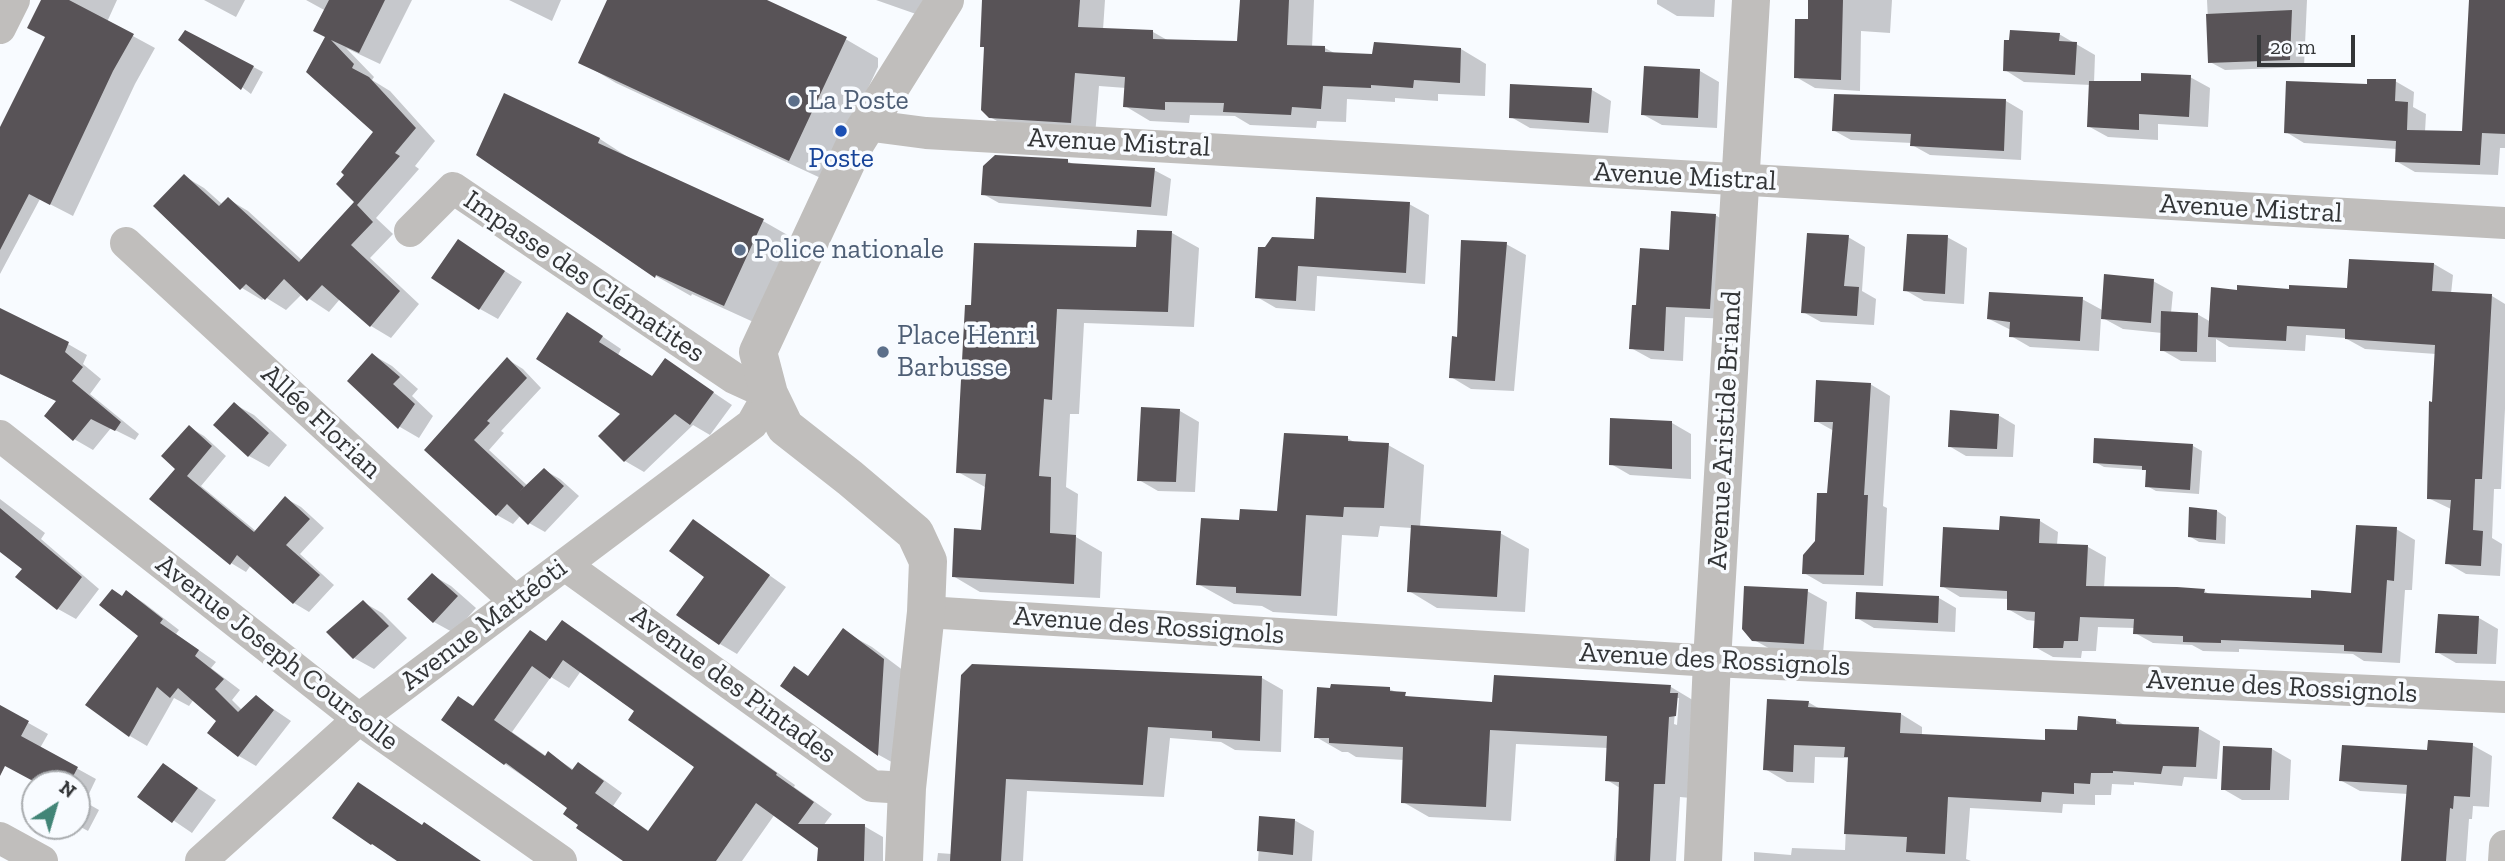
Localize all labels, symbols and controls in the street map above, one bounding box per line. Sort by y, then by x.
scale bar [2260,21,2358,65]
text: 20 m [2270,34,2316,59]
place label: La Poste [808,84,909,118]
marker: La Poste [786,93,802,109]
street label: Avenue Mistral [1027,121,1211,165]
marker: Poste [833,123,849,139]
place label: Poste [808,142,874,176]
street label: Avenue Mistral [1593,155,1777,199]
street label: Impasse des Clématites [457,184,711,370]
street label: Avenue Mistral [2159,187,2343,231]
place label: Police nationale [754,233,944,267]
marker: Police nationale [732,242,748,258]
street label: Avenue Aristide Briand [1701,289,1749,571]
place label: Place Henri Barbusse [897,319,1036,385]
marker: Place Henri Barbusse [875,344,891,360]
street label: Allée Florian [254,358,388,486]
street label: Avenue Joseph Coursolle [149,548,405,758]
street label: Avenue Mattéoti [394,552,574,698]
street label: Avenue des Pintades [623,599,843,771]
street label: Avenue des Rossignols [1012,600,1286,652]
street label: Avenue des Rossignols [1579,636,1851,684]
street label: Avenue des Rossignols [2146,663,2418,711]
north arrow [21,770,91,840]
text: N [55,776,80,803]

